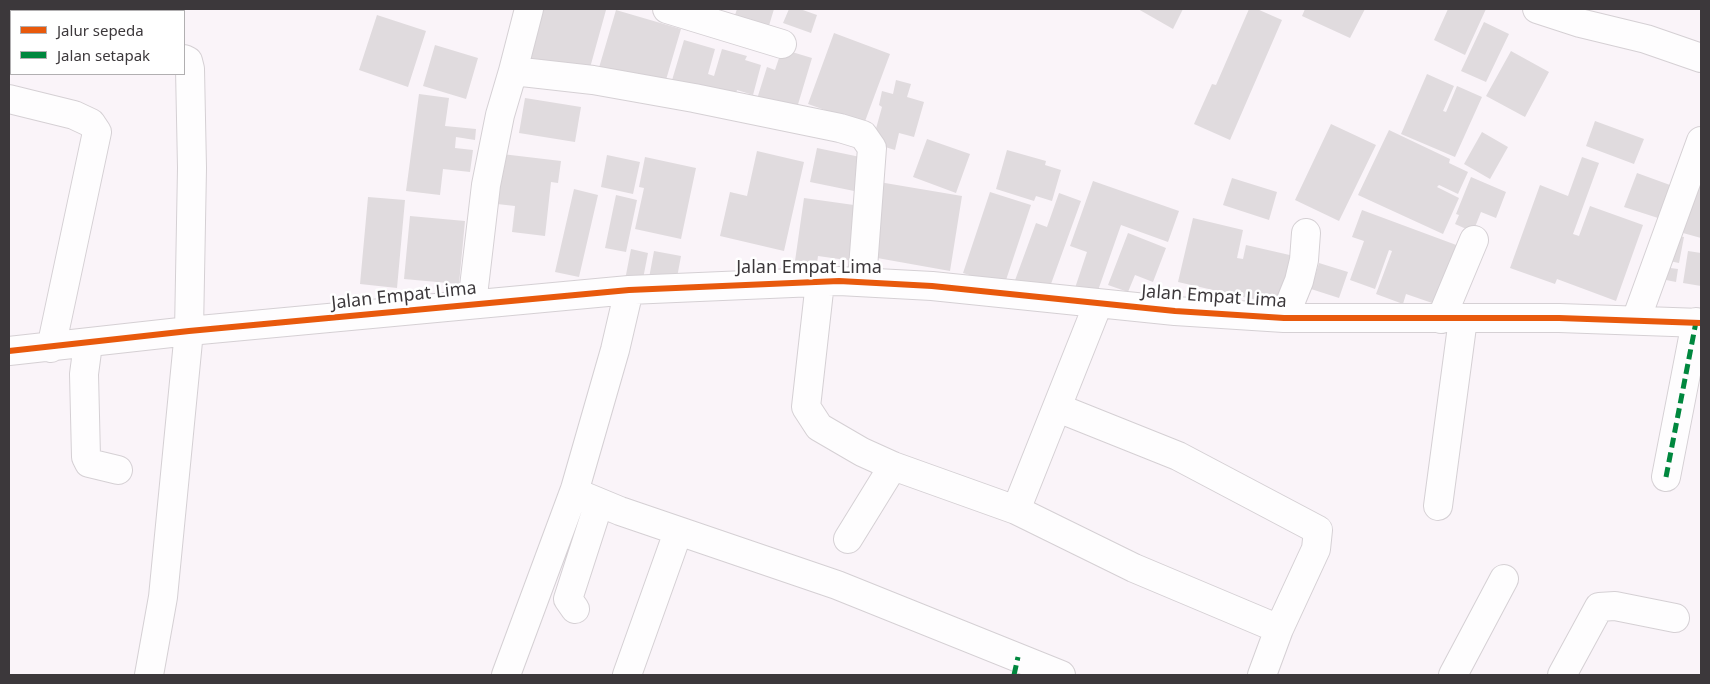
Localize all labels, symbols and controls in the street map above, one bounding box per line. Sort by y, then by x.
legend [10,10,185,75]
text: Jalur sepeda [57,20,144,40]
text: Jalan setapak [57,45,150,65]
street label: Jalan Empat Lima [736,257,882,279]
street label: Jalan Empat Lima [330,278,478,314]
street label: Jalan Empat Lima [1141,281,1287,313]

